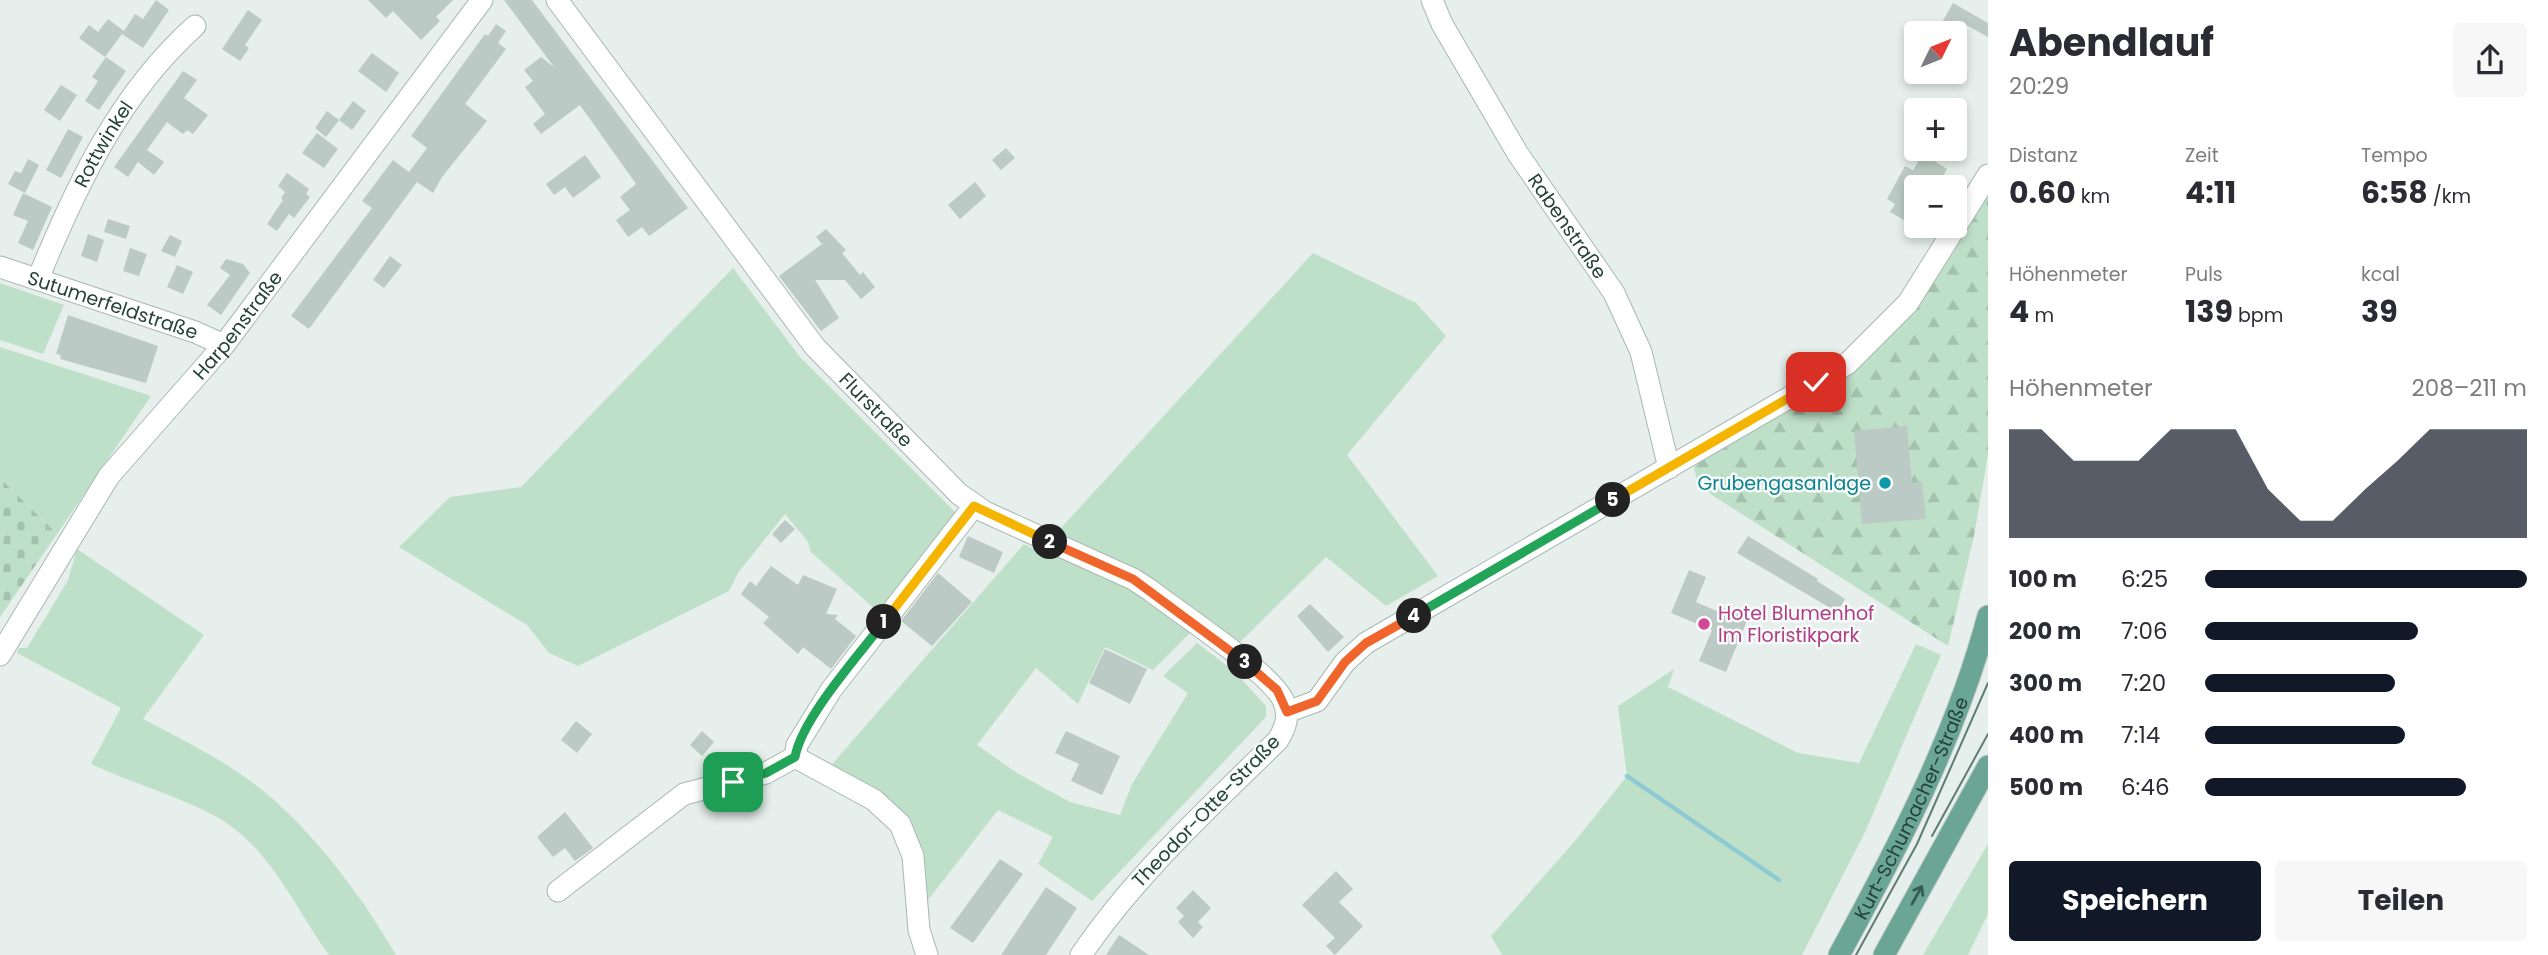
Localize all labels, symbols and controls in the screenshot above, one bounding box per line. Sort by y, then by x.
text: Abendlauf [2009,16,2214,69]
north arrow [1904,21,1967,84]
map controls [1904,21,1967,238]
button: share [2453,23,2527,97]
text: 20:29 [2009,70,2069,102]
street label: Rottwinkel [67,95,139,192]
button: + [1904,98,1967,161]
text: Distanz [2009,142,2078,169]
text: Zeit [2185,142,2219,169]
text: Tempo [2361,142,2428,169]
street label: Rabenstraße [1522,168,1614,284]
text: 0.60 [2009,171,2076,214]
text: 4:11 [2185,171,2236,214]
text: 6:58 [2361,171,2428,214]
button: − [1904,175,1967,238]
text: km [2076,183,2110,210]
text: /km [2428,183,2471,210]
text: Höhenmeter [2009,261,2128,288]
text: Puls [2185,261,2223,288]
text: kcal [2361,261,2400,288]
street label: Sutumerfeldstraße [24,264,202,346]
street label: Harpenstraße [186,265,289,385]
text: 4 [2009,290,2029,333]
text: 139 [2185,290,2233,333]
text: 39 [2361,290,2398,333]
text: m [2029,302,2054,329]
text: bpm [2233,302,2283,329]
pin [1786,352,1846,412]
icon: check [1797,363,1835,401]
street label: Flurstraße [833,366,919,453]
text: Höhenmeter [2009,372,2153,404]
text: 208–211 m [2411,372,2527,404]
place label: Grubengasanlage [1697,470,1871,497]
marker: Grubengasanlage [1877,475,1893,491]
pin: 5 [1596,482,1630,518]
text: 5 [1606,486,1619,513]
pin: 2 [1032,524,1068,560]
text: 2 [1044,528,1055,555]
text: 100 m [2009,563,2077,595]
text: 6:25 [2121,563,2168,595]
pin: 4 [1396,598,1432,634]
place label: Hotel Blumenhof Im Floristikpark [1718,600,1874,649]
text: 4 [1407,602,1420,629]
pin: 1 [866,604,902,640]
text: 1 [880,608,887,635]
text: 200 m [2009,615,2081,647]
text: 7:06 [2121,615,2168,647]
marker: Hotel Blumenhof Im Floristikpark [1696,616,1712,632]
pin: 3 [1228,644,1262,680]
text: 3 [1239,648,1250,675]
text: 300 m [2009,667,2082,699]
text: 7:20 [2121,667,2166,699]
street label: Kurt-Schumacher-Straße [1847,693,1975,924]
text: 400 m [2009,719,2084,751]
text: 7:14 [2121,719,2160,751]
street label: Theodor-Otte-Straße [1126,729,1286,893]
pin [703,752,763,812]
icon: arrive [714,763,752,801]
text: 500 m [2009,771,2083,803]
text: 6:46 [2121,771,2170,803]
button: Speichern [2009,861,2261,941]
button: Teilen [2275,861,2527,941]
one-way arrow [1910,886,1924,906]

